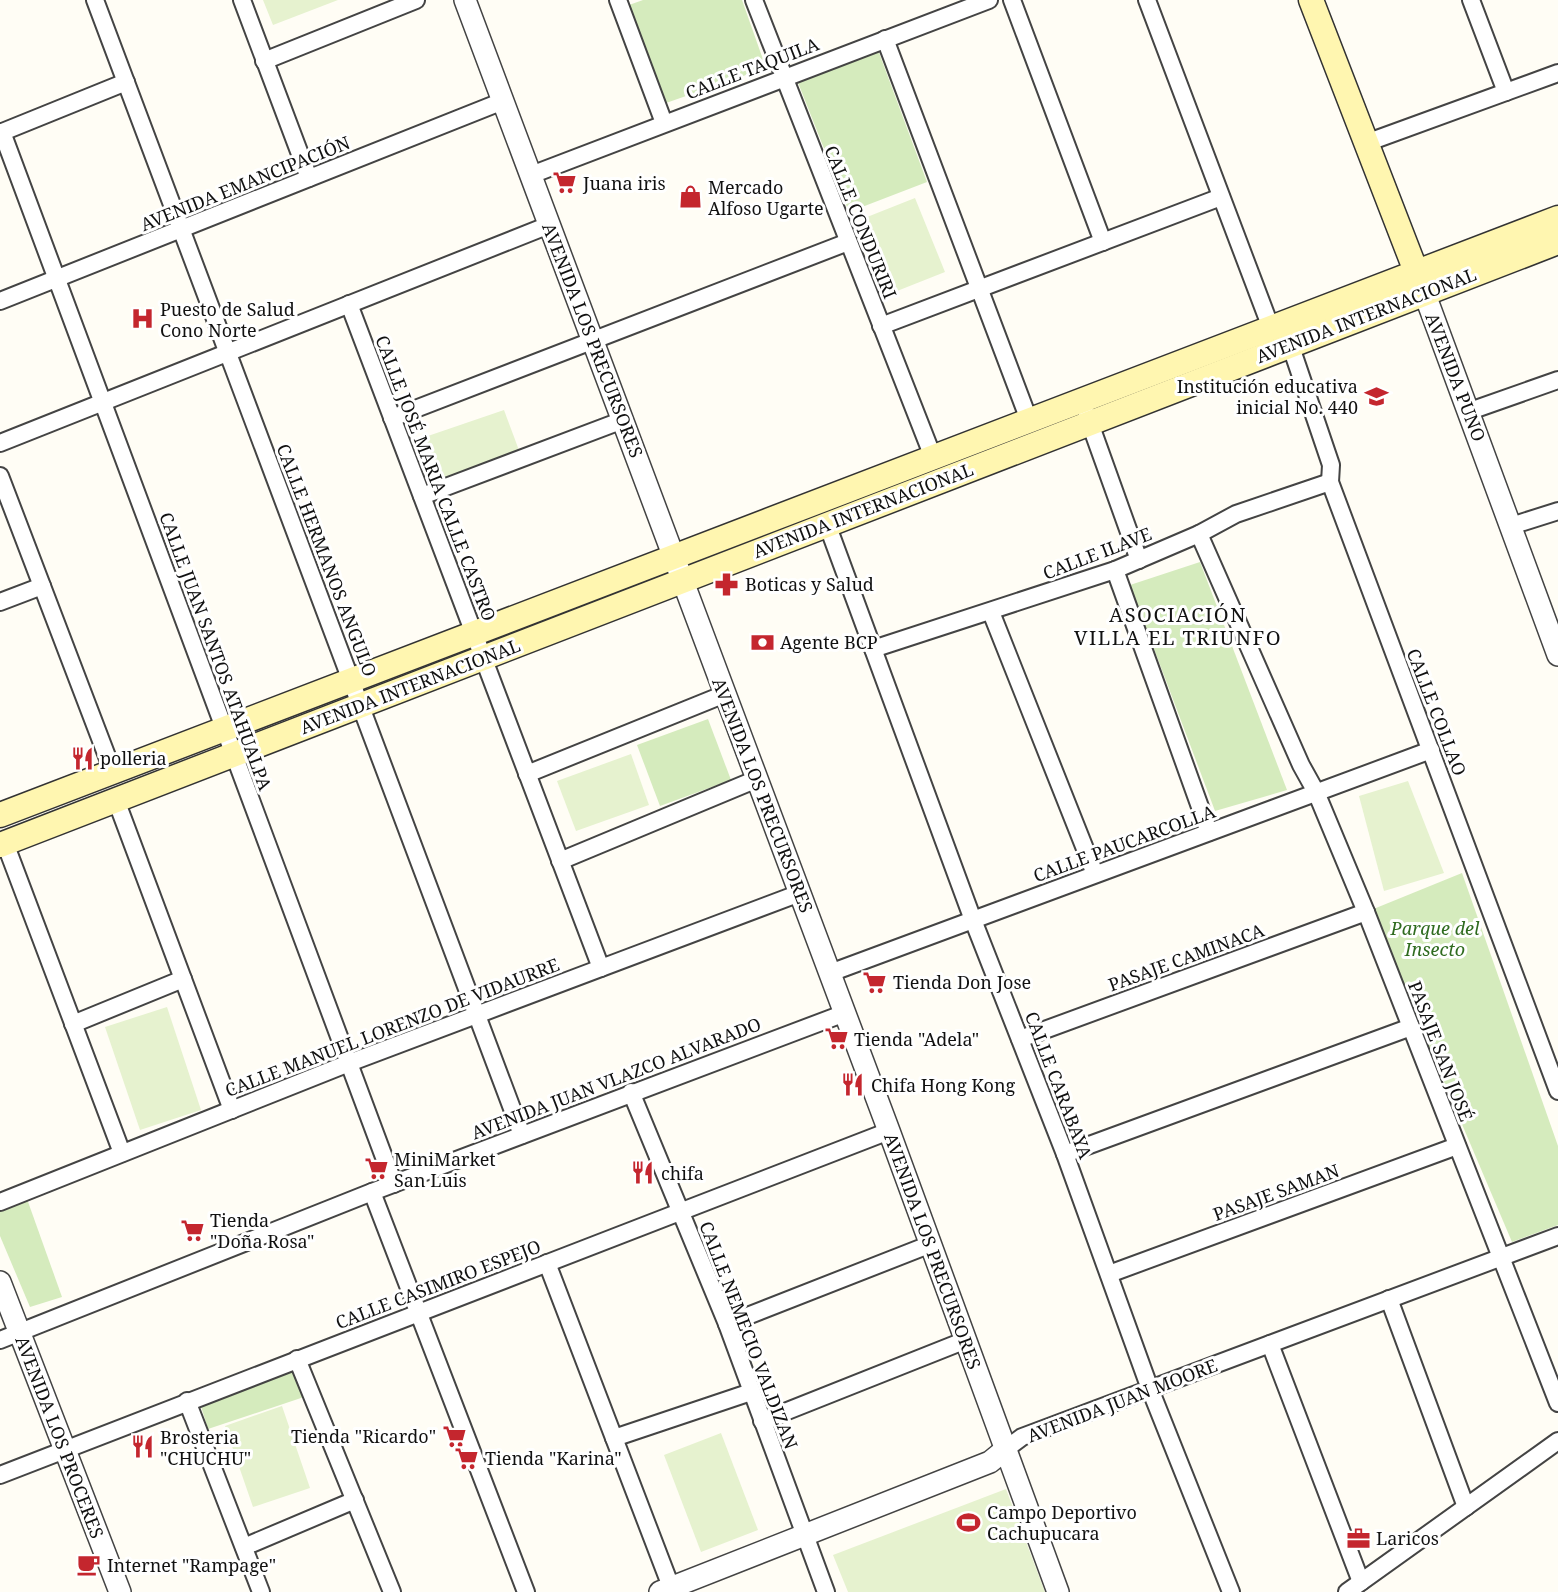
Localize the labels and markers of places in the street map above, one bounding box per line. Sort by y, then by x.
supermarket icon: Juana iris [552,170,578,196]
place label: Juana iris [582,171,666,195]
place label: Mercado Alfoso Ugarte [708,175,824,220]
shop icon: Mercado Alfoso Ugarte [677,184,703,210]
place label: Puesto de Salud Cono Norte [160,297,295,342]
hospital icon: Puesto de Salud Cono Norte [129,306,155,332]
place label: Institución educativa inicial No. 440 [1177,374,1358,419]
school or university icon: Institución educativa inicial No. 440 [1363,383,1389,409]
pharmacy icon: Boticas y Salud [714,571,740,597]
place label: Boticas y Salud [745,572,874,596]
bank icon: Agente BCP [749,629,775,655]
place label: Agente BCP [780,630,878,654]
restaurant icon: polleria [69,745,95,771]
place label: polleria [100,746,167,770]
supermarket icon: Tienda Don Jose [862,969,888,995]
place label: Tienda Don Jose [893,970,1031,994]
supermarket icon: Tienda "Adela" [823,1026,849,1052]
place label: Tienda "Adela" [854,1027,979,1051]
restaurant icon: Chifa Hong Kong [840,1072,866,1098]
place label: Chifa Hong Kong [871,1073,1016,1097]
place label: MiniMarket San Luis [394,1147,496,1192]
supermarket icon: MiniMarket San Luis [363,1156,389,1182]
restaurant icon: chifa [630,1160,656,1186]
place label: chifa [661,1161,704,1185]
place label: Tienda "Doña Rosa" [210,1208,314,1253]
supermarket icon: Tienda "Doña Rosa" [179,1217,205,1243]
supermarket icon: Tienda "Ricardo" [441,1423,467,1449]
place label: Tienda "Ricardo" [291,1424,436,1448]
place label: Brosteria "CHUCHU" [160,1425,251,1470]
restaurant icon: Brosteria "CHUCHU" [129,1434,155,1460]
supermarket icon: Tienda "Karina" [454,1445,480,1471]
place label: Tienda "Karina" [485,1446,622,1470]
place label: Campo Deportivo Cachupucara [987,1500,1137,1545]
sports icon: Campo Deportivo Cachupucara [956,1509,982,1535]
office icon: Laricos [1345,1525,1371,1551]
place label: Laricos [1376,1526,1439,1550]
cafe icon: Internet "Rampage" [76,1552,102,1578]
place label: Internet "Rampage" [107,1553,276,1577]

